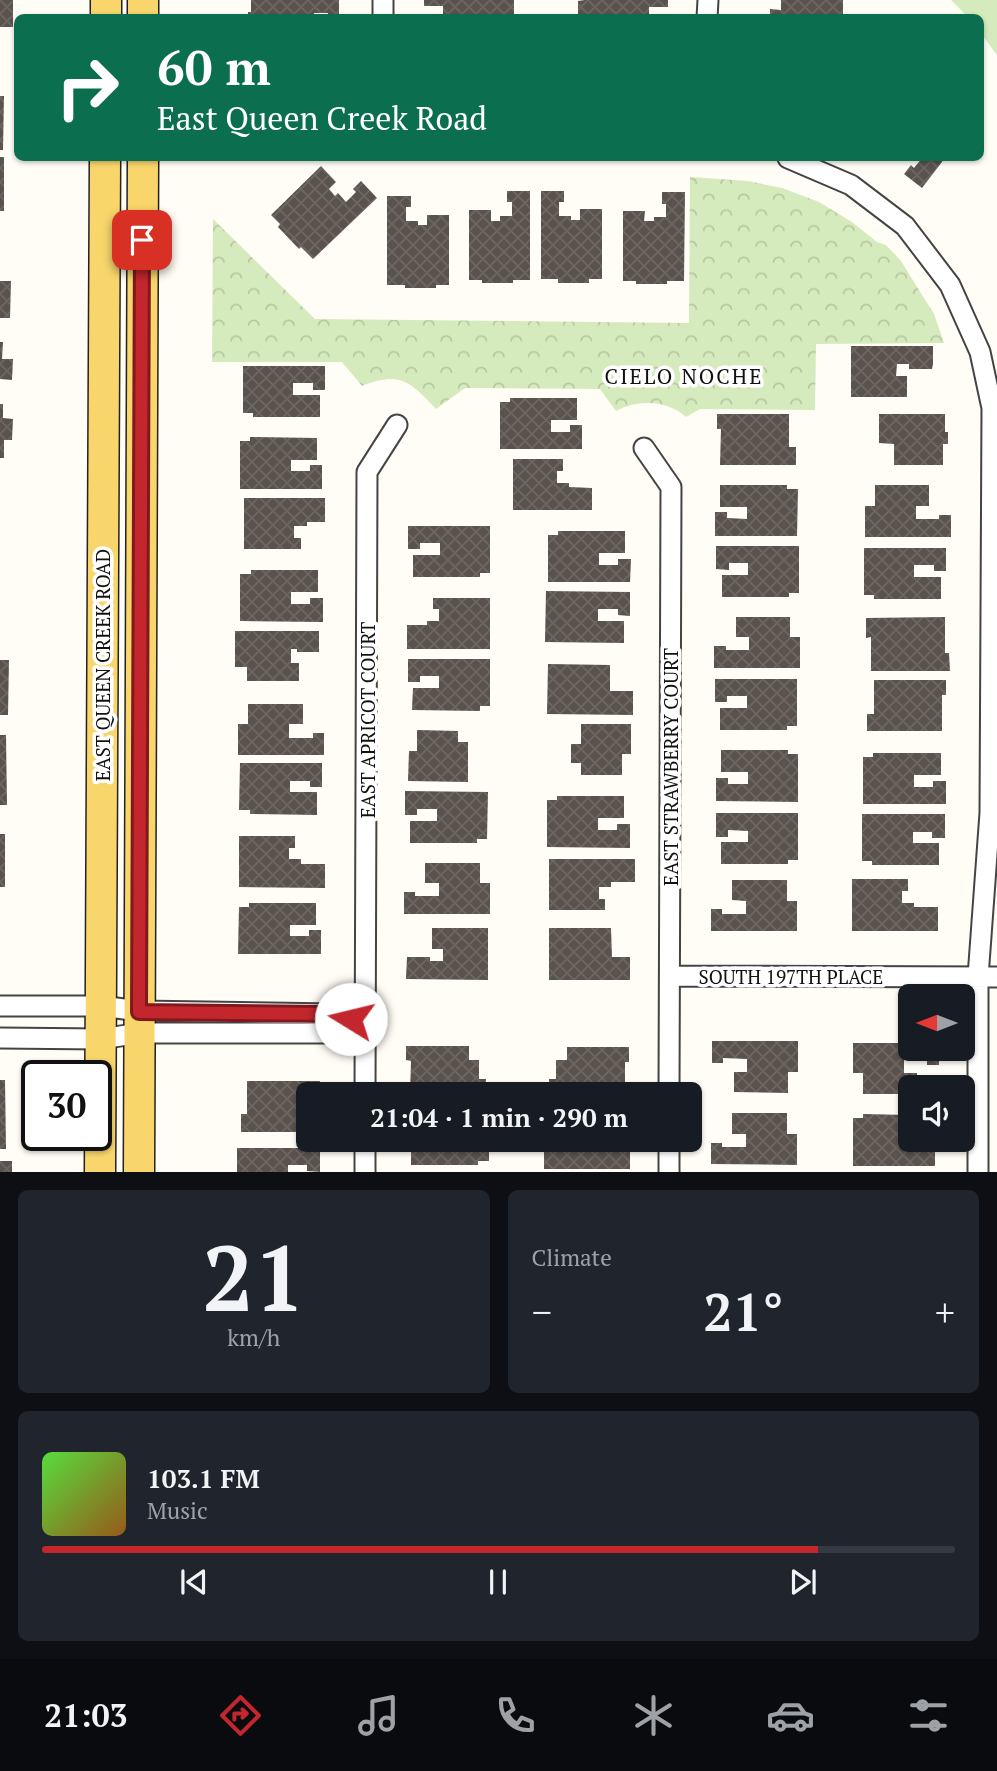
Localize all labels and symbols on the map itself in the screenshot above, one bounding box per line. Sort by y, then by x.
pin [112,210,172,270]
district label: CIELO NOCHE [605,362,763,390]
street label: EAST QUEEN CREEK ROAD [90,549,115,781]
street label: EAST APRICOT COURT [355,621,380,818]
street label: EAST STRAWBERRY COURT [658,648,683,886]
street label: SOUTH 197TH PLACE [699,964,883,989]
position arrow [314,982,388,1056]
north arrow [898,984,975,1060]
speed limit sign: 30 [21,1060,112,1151]

